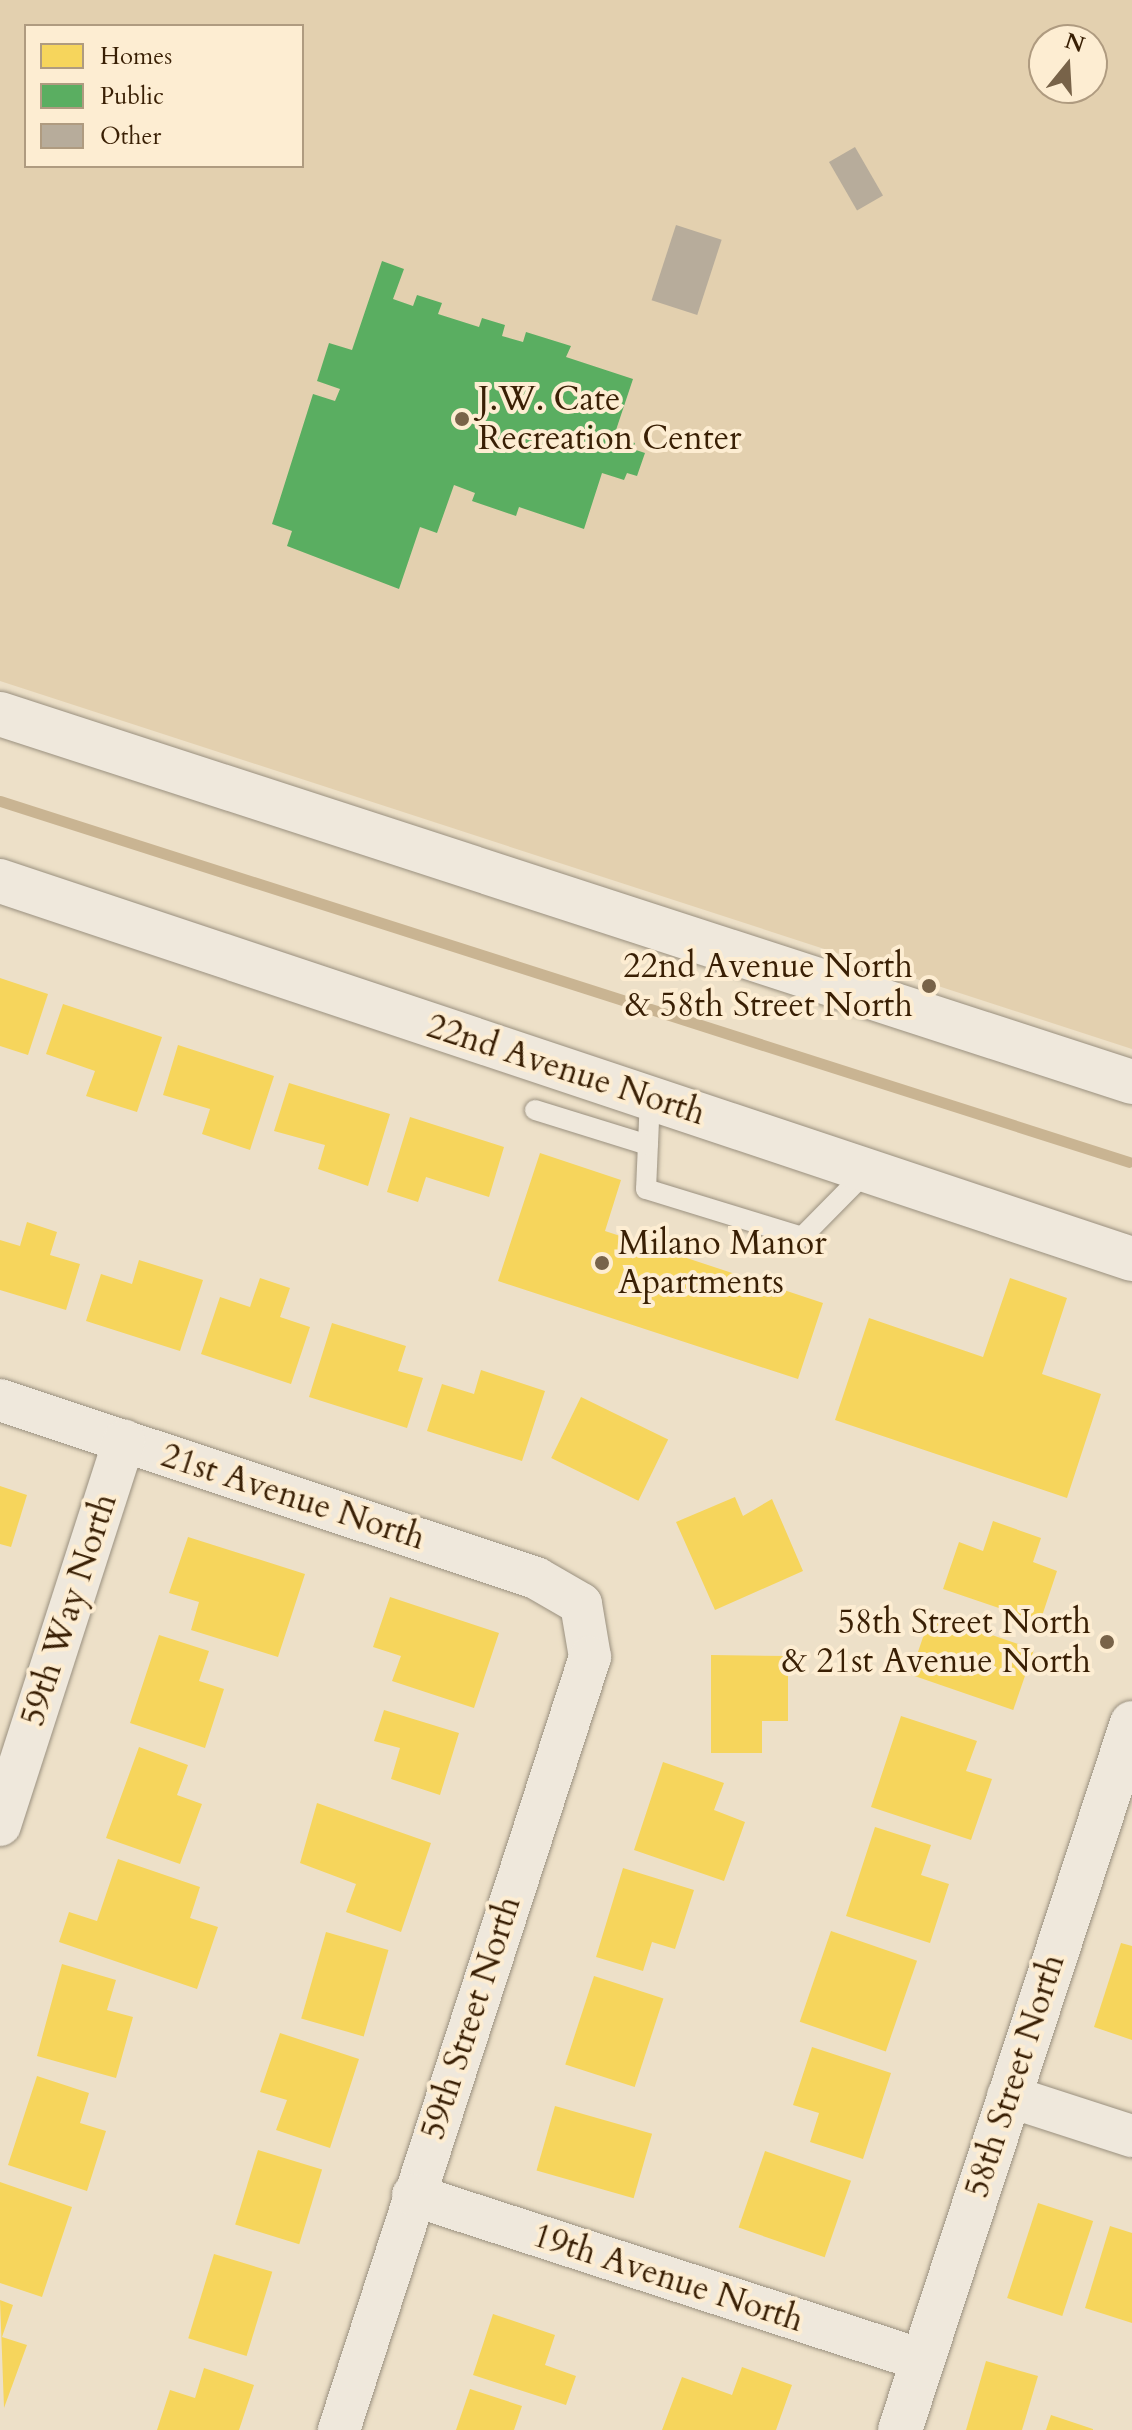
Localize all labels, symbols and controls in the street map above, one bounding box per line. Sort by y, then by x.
legend [24,24,304,168]
north arrow [1028,24,1108,104]
text: N [1061,26,1089,60]
text: Homes [100,40,172,73]
text: Public [100,80,164,113]
text: Other [100,120,161,153]
place label: J.W. Cate Recreation Center [478,379,742,458]
marker: J.W. Cate Recreation Center [453,410,471,428]
place label: 22nd Avenue North & 58th Street North [623,946,913,1026]
marker: 22nd Avenue North & 58th Street North [920,977,938,995]
street label: 22nd Avenue North [422,1006,710,1134]
place label: Milano Manor Apartments [618,1223,827,1302]
marker: Milano Manor Apartments [593,1254,611,1272]
street label: 21st Avenue North [156,1435,430,1559]
street label: 59th Way North [12,1489,126,1731]
place label: 58th Street North & 21st Avenue North [782,1602,1091,1682]
marker: 58th Street North & 21st Avenue North [1098,1633,1116,1651]
street label: 59th Street North [412,1891,530,2145]
street label: 58th Street North [956,1949,1074,2203]
street label: 19th Avenue North [528,2215,808,2341]

